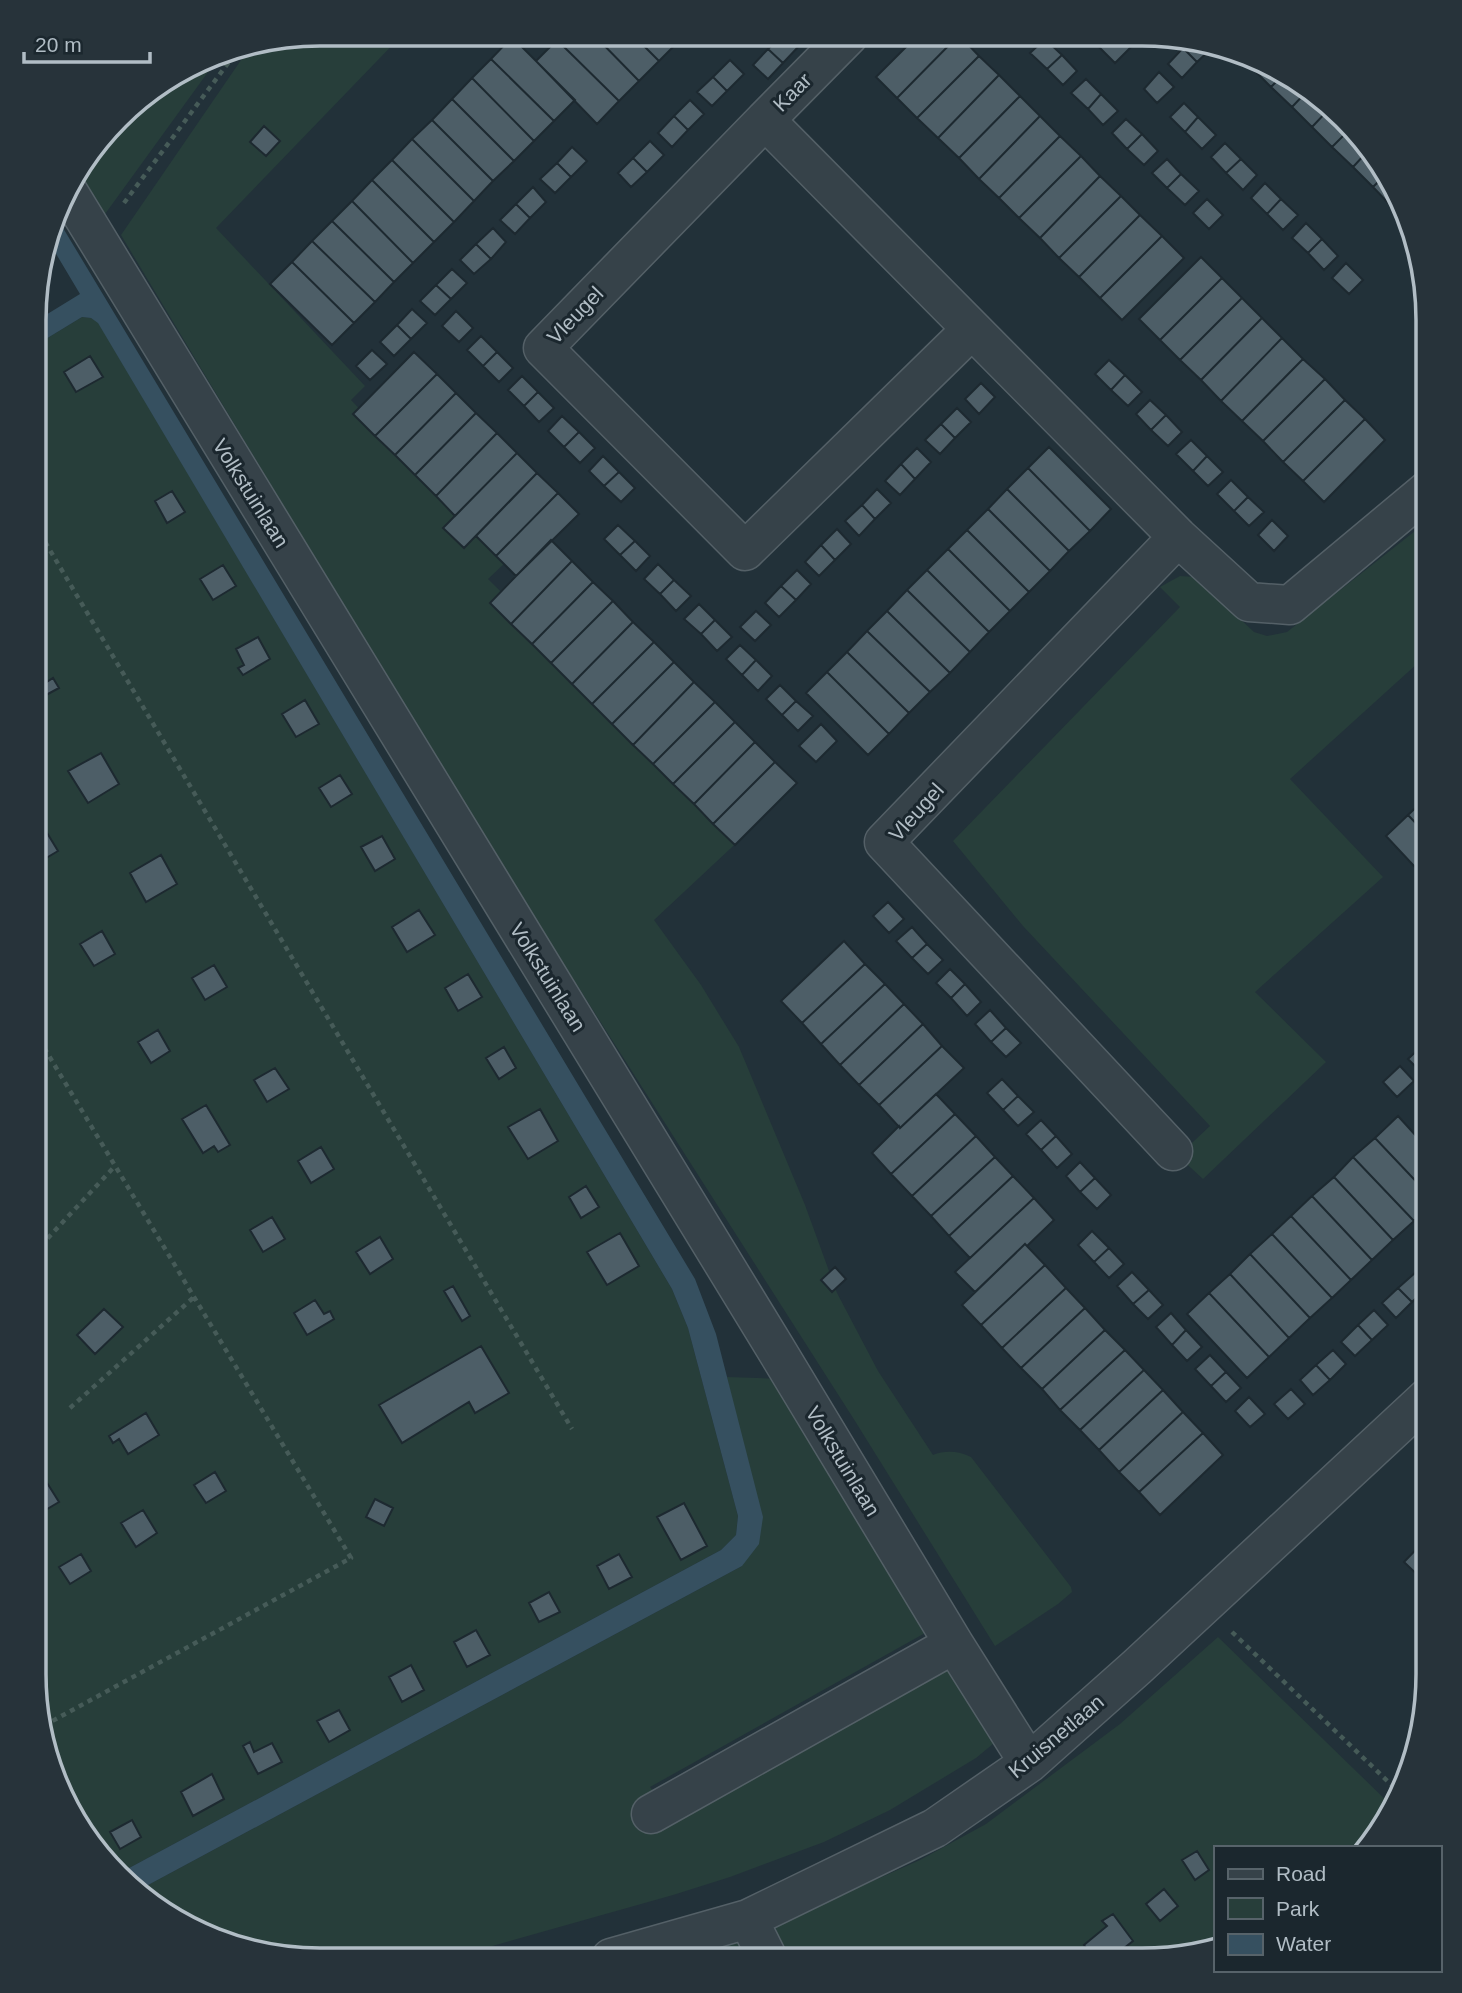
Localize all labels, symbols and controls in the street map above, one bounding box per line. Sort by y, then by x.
scale bar [24,21,150,65]
text: 20 m [35,33,82,56]
street label: Kaar [768,68,816,116]
street label: Vleugel [542,282,608,348]
street label: Volkstuinlaan [208,434,294,552]
street label: Vleugel [884,778,948,846]
street label: Volkstuinlaan [505,918,591,1036]
street label: Volkstuinlaan [801,1402,885,1520]
street label: Kruisnetlaan [1004,1690,1108,1782]
legend [1214,1846,1441,1972]
text: Road [1276,1862,1326,1885]
text: Park [1276,1897,1320,1920]
text: Water [1276,1932,1331,1955]

